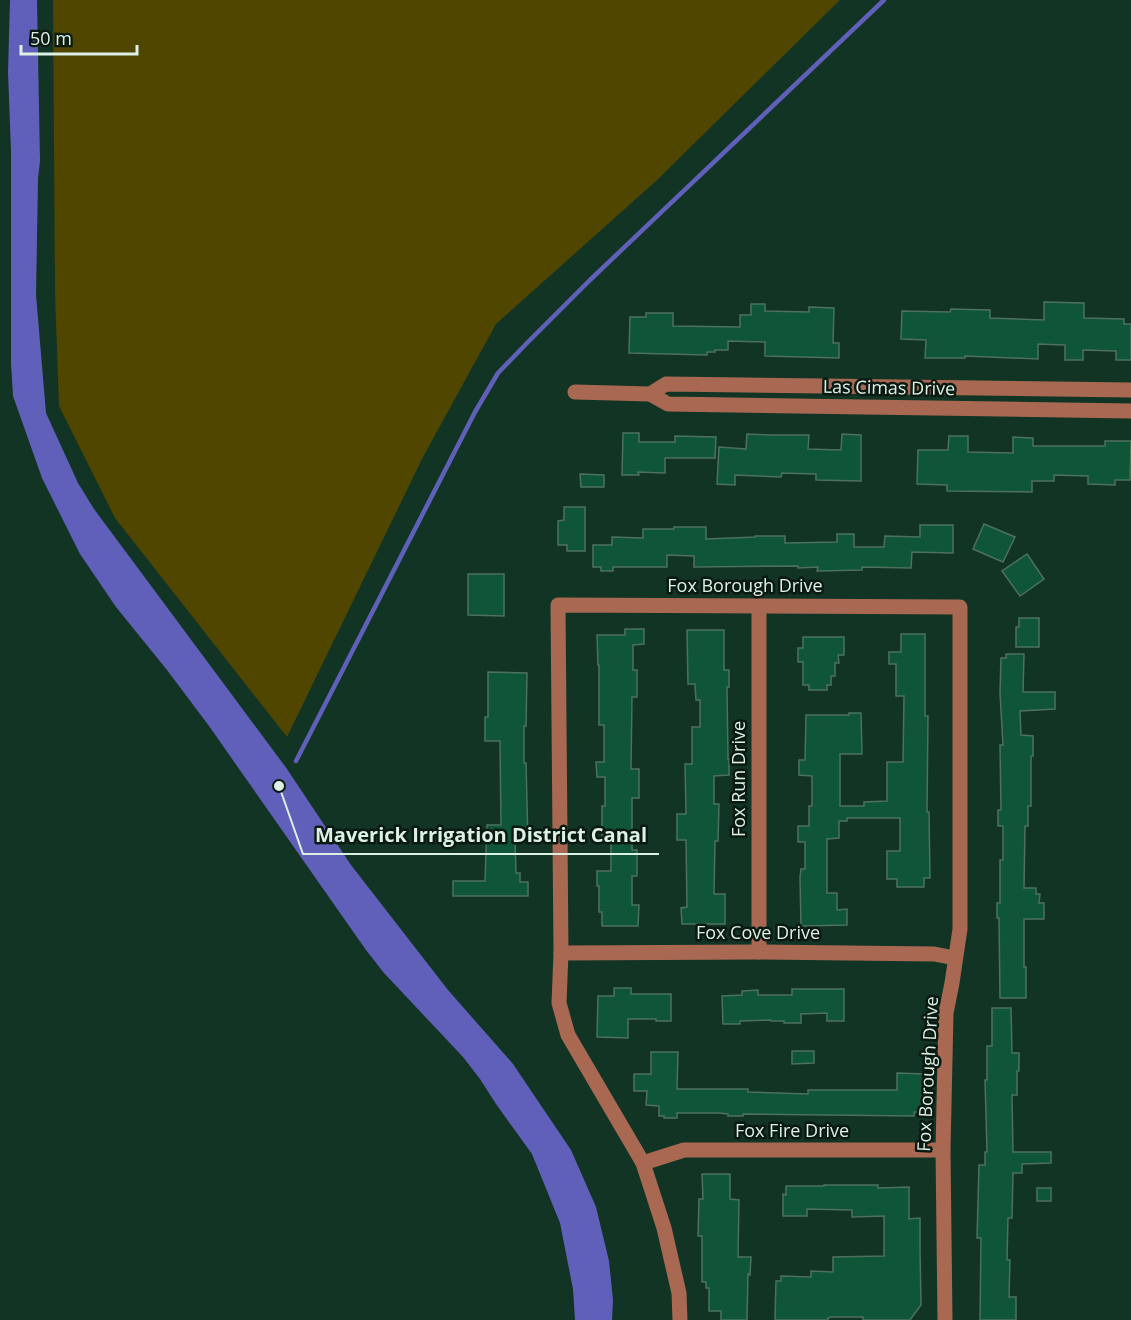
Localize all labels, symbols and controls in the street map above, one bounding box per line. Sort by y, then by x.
scale bar [21,18,136,56]
text: 50 m [30,26,72,50]
street label: Las Cimas Drive [823,374,955,400]
street label: Fox Borough Drive [667,573,823,597]
street label: Fox Run Drive [726,721,750,837]
callout: Maverick Irrigation District Canal [303,816,659,854]
text: Maverick Irrigation District Canal [315,821,647,848]
street label: Fox Cove Drive [696,920,820,944]
street label: Fox Borough Drive [911,996,943,1152]
street label: Fox Fire Drive [735,1118,849,1142]

